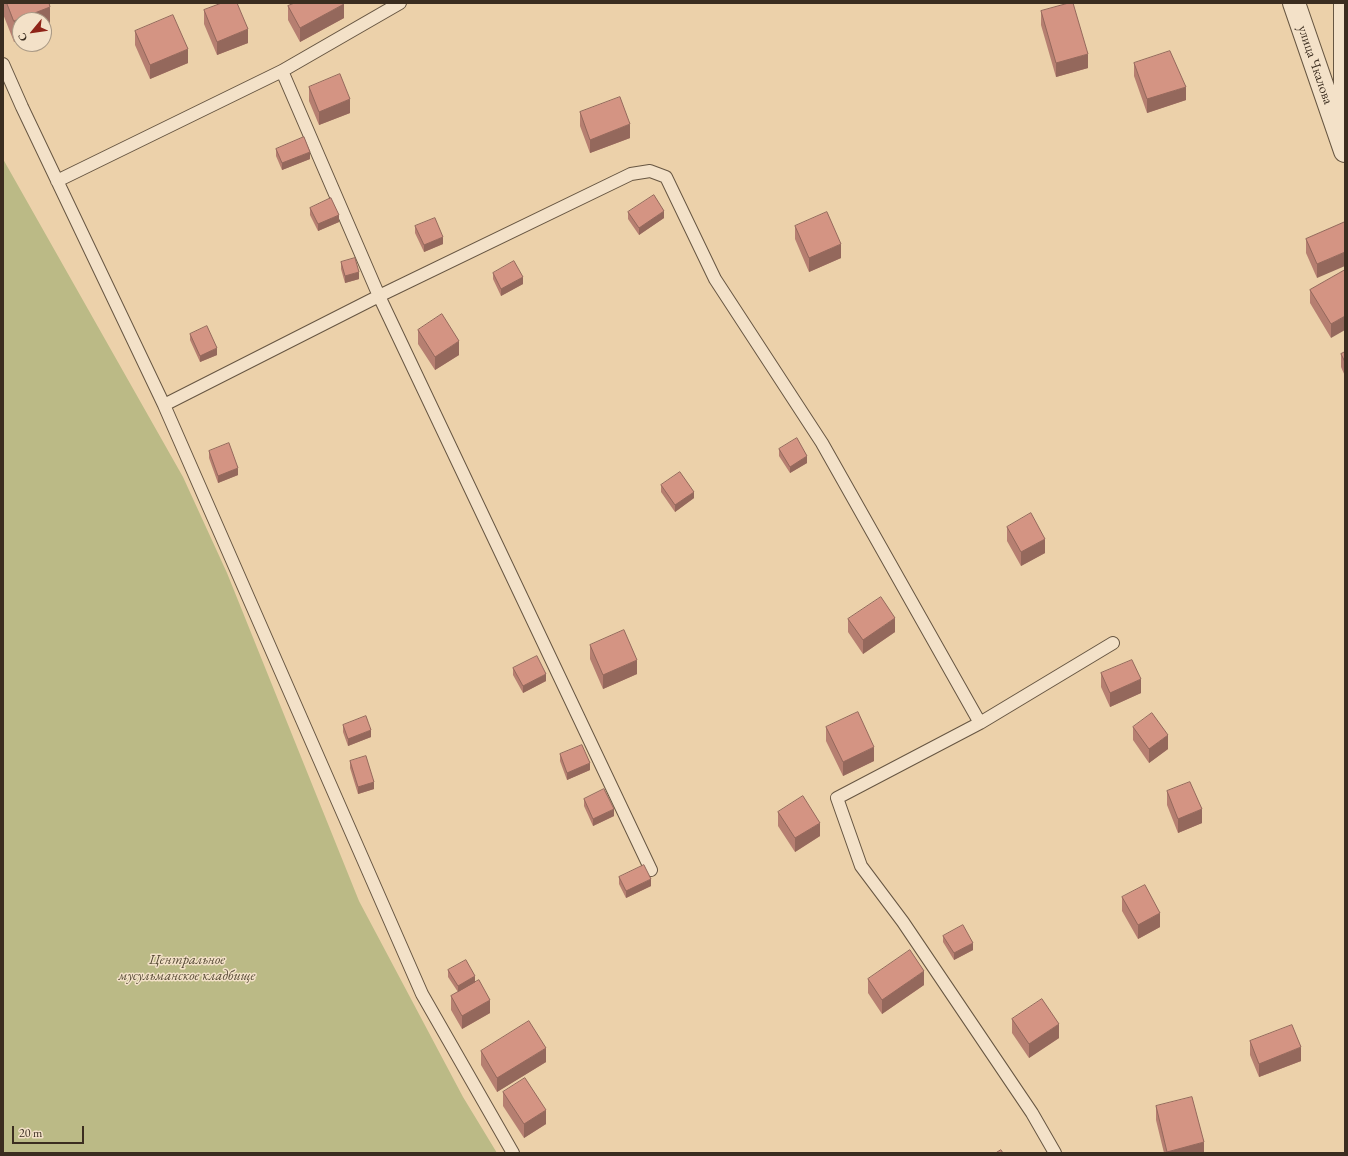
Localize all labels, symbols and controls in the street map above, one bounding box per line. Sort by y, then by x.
north arrow [12,12,52,52]
street label: улица Чкалова [1294,23,1336,107]
text: С [14,31,30,44]
park label: Центральное мусульманское кладбище [119,952,255,984]
scale bar [14,1118,86,1144]
text: 20 m [19,1125,42,1141]

